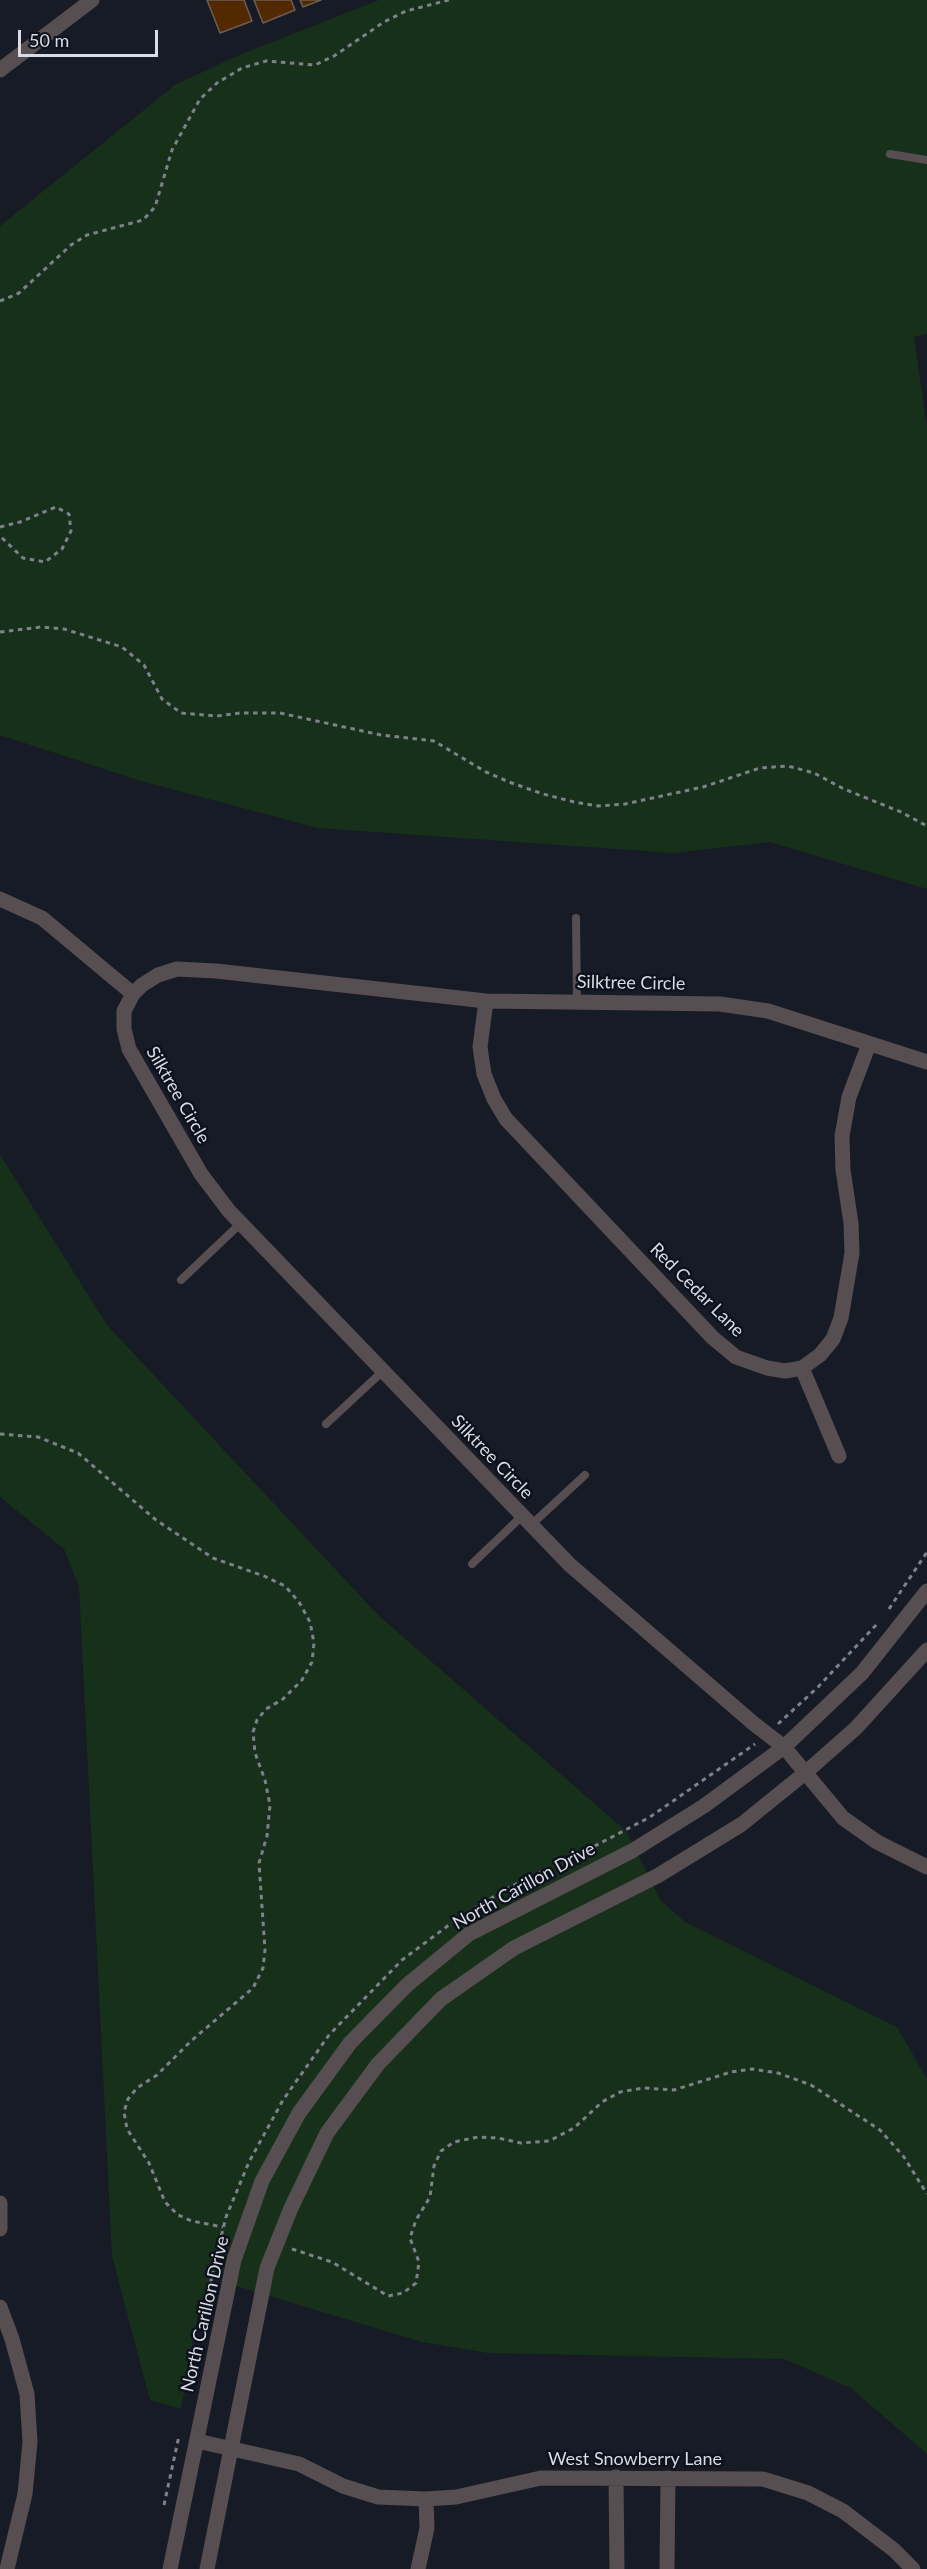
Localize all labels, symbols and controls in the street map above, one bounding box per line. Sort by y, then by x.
scale bar [21,18,160,56]
text: 50 m [29,29,69,51]
street label: Silktree Circle [577,971,685,995]
street label: Silktree Circle [142,1043,214,1147]
street label: Red Cedar Lane [645,1238,749,1342]
street label: Silktree Circle [447,1410,537,1504]
street label: North Carillon Drive [449,1838,599,1934]
street label: North Carillon Drive [177,2234,233,2394]
street label: West Snowberry Lane [548,2448,722,2470]

